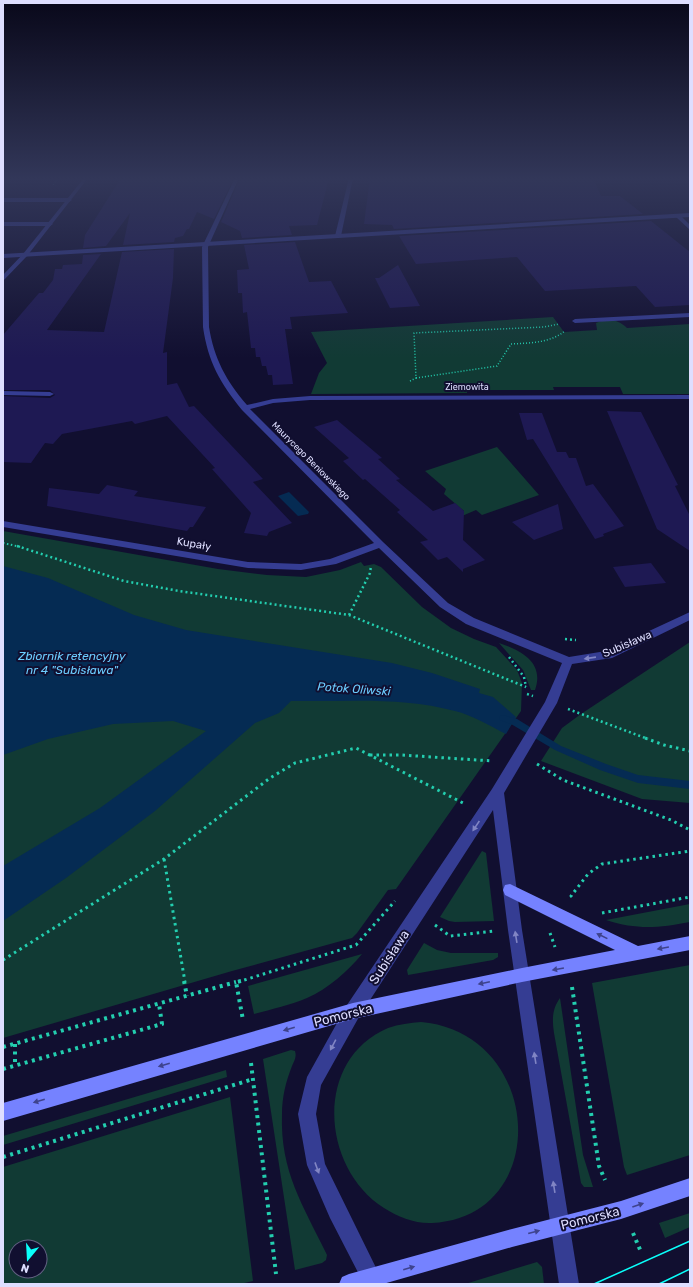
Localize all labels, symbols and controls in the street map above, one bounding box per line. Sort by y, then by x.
street label: Ziemowita [445,382,489,392]
street label: Maurycego Beniowskiego [270,420,352,502]
street label: Kupały [176,535,212,553]
street label: Subisława [600,628,654,660]
water label: Zbiornik retencyjny nr 4 "Subisława" [17,649,126,677]
one-way arrow [584,655,596,661]
water label: Potok Oliwski [317,679,392,699]
one-way arrow [472,820,479,832]
street label: Subisława [366,927,412,987]
one-way arrow [513,931,519,943]
one-way arrow [596,932,608,939]
one-way arrow [657,945,670,951]
one-way arrow [552,966,564,972]
one-way arrow [478,981,490,987]
street label: Pomorska [312,1000,374,1030]
one-way arrow [283,1026,295,1032]
one-way arrow [330,1039,337,1050]
one-way arrow [532,1052,538,1064]
one-way arrow [158,1062,170,1068]
one-way arrow [33,1099,45,1105]
one-way arrow [315,1162,321,1174]
one-way arrow [551,1181,557,1193]
one-way arrow [633,1201,645,1207]
street label: Pomorska [559,1203,621,1233]
one-way arrow [528,1229,540,1235]
north arrow [8,1239,48,1279]
text: N [19,1261,31,1275]
one-way arrow [402,1264,415,1270]

